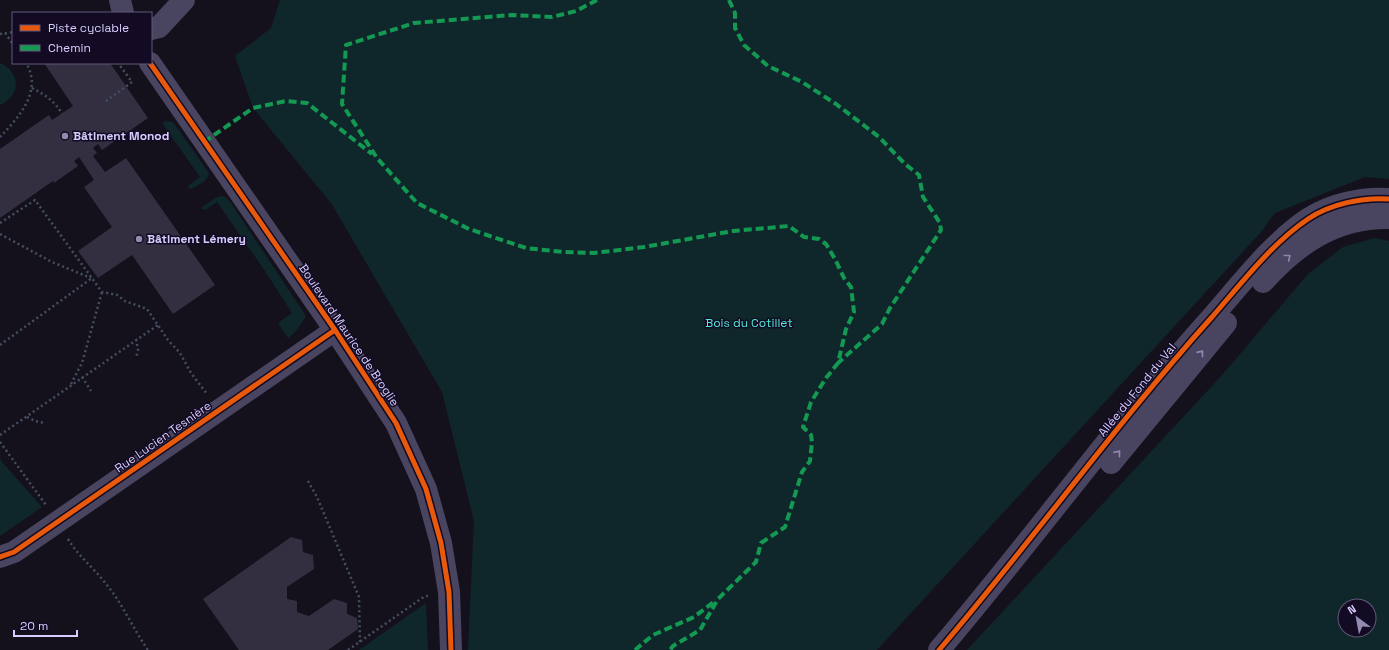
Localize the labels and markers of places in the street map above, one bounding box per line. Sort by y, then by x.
place label: Bâtiment Monod [73,128,169,144]
marker: Bâtiment Monod [60,131,70,141]
place label: Bâtiment Lémery [147,231,246,247]
marker: Bâtiment Lémery [134,234,144,244]

